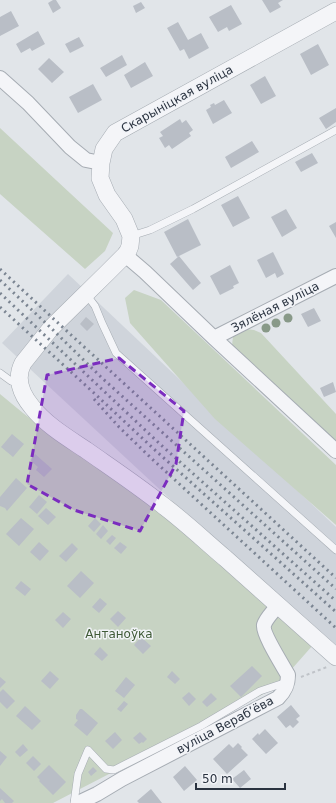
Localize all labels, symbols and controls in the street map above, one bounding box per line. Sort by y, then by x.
street label: Скарыніцкая вуліца [119,62,235,136]
street label: Зялёная вуліца [229,279,321,335]
park label: Антаноўка [85,627,153,641]
street label: вуліца Верабʼёва [174,693,276,757]
scale bar [196,765,285,791]
text: 50 m [202,772,233,786]

